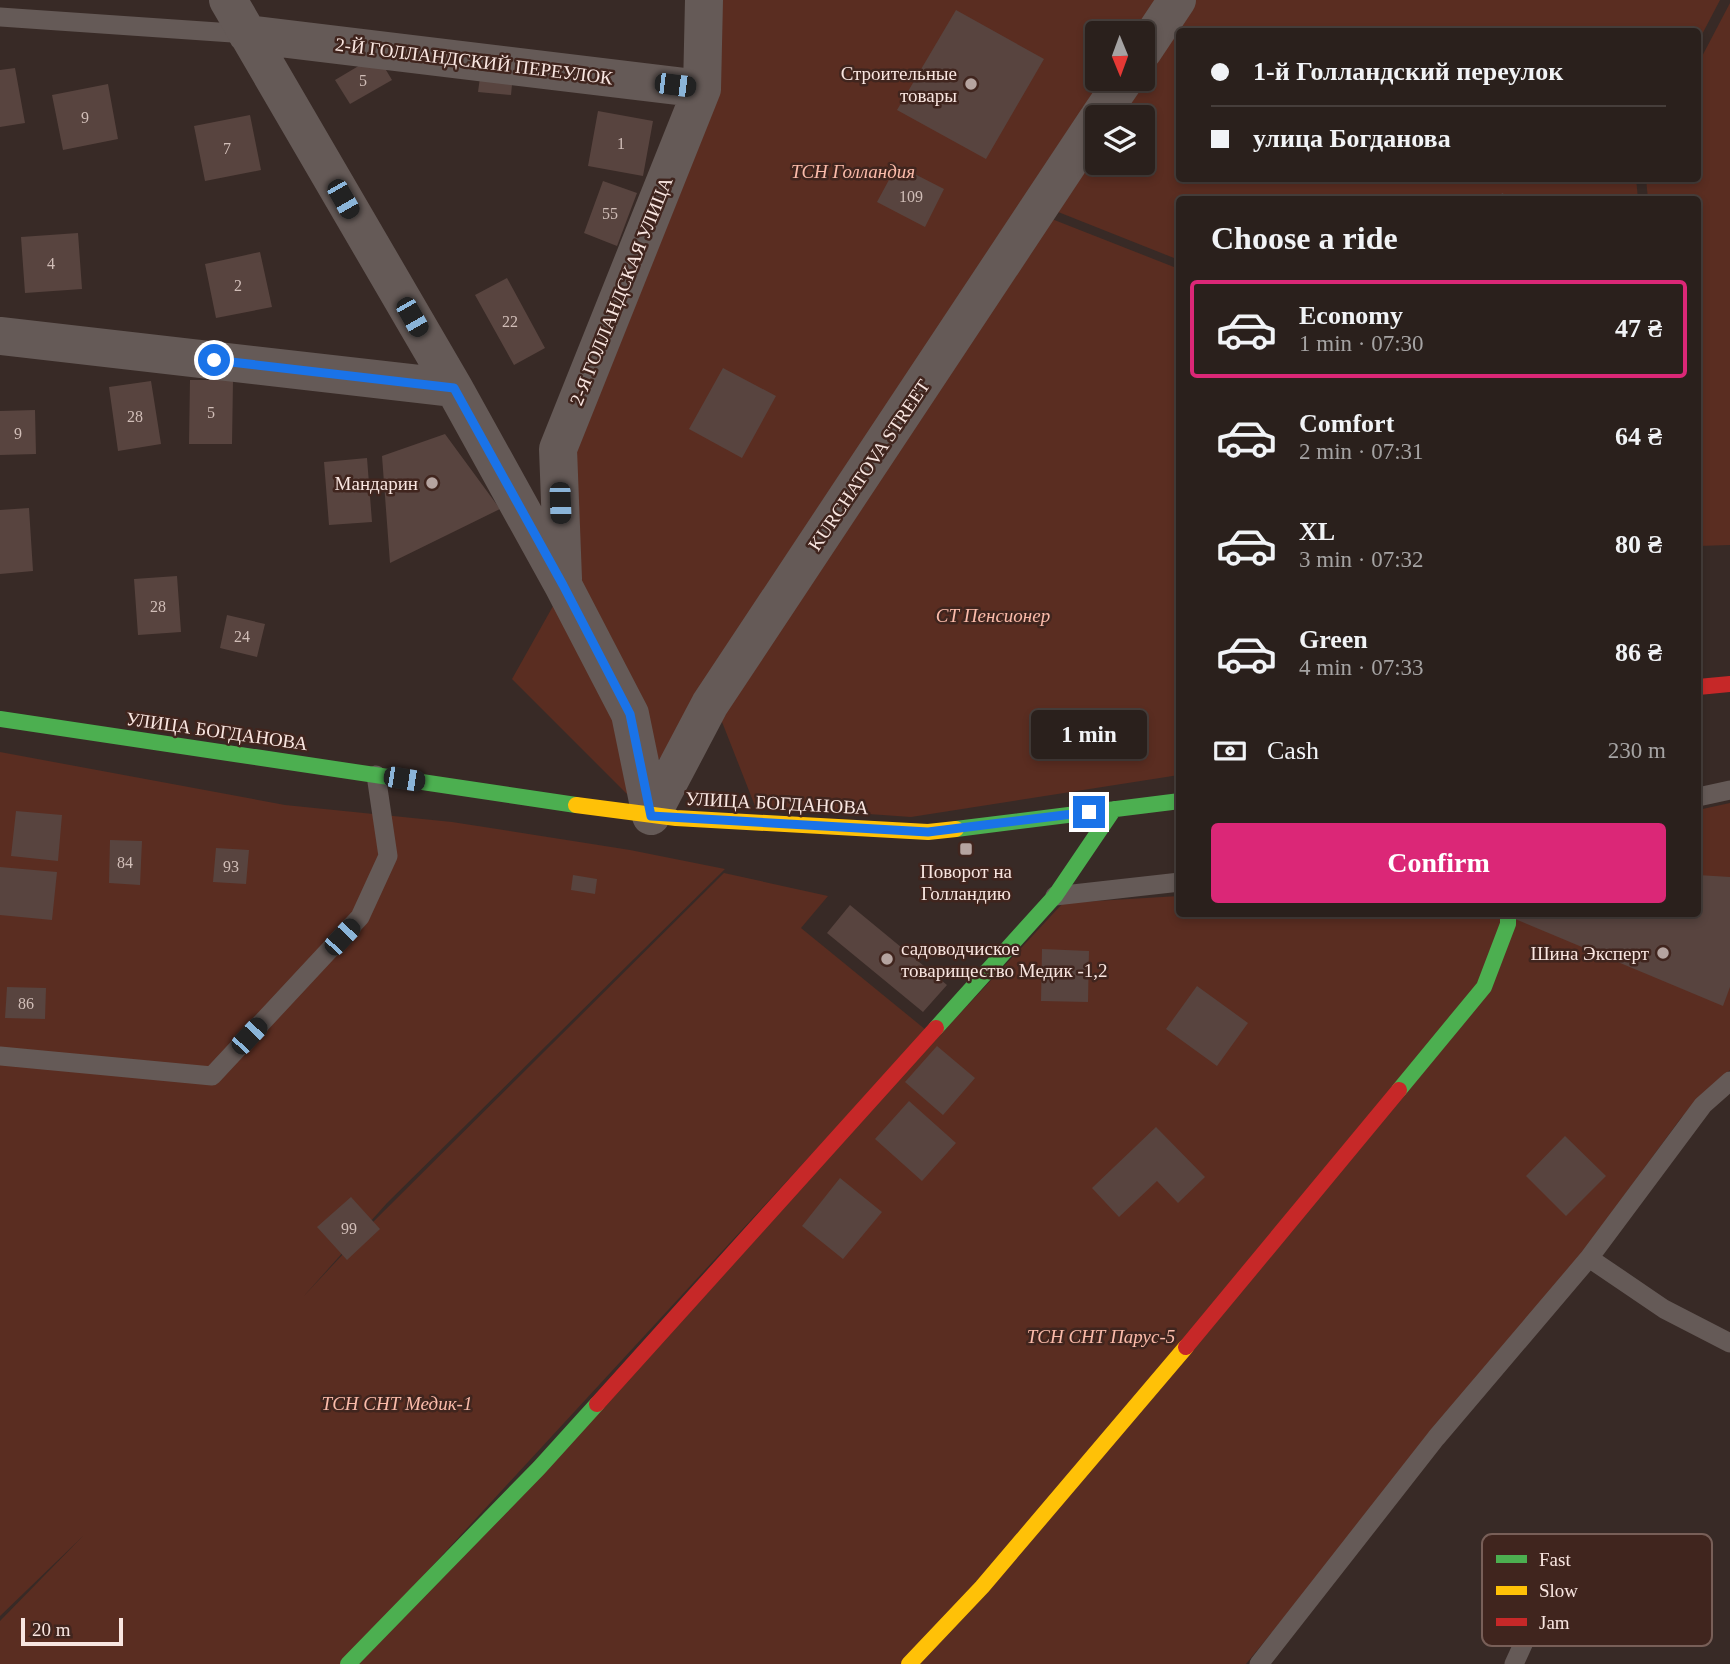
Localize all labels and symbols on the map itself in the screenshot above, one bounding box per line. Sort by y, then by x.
north arrow [1085,21,1155,91]
street label: 2-Й ГОЛЛАНДСКИЙ ПЕРЕУЛОК [334,34,614,88]
place label: Строительные товары [841,63,957,106]
house number: 5 [359,72,367,89]
car [653,72,698,98]
marker: Строительные товары [963,76,979,92]
house number: 9 [81,109,89,126]
house number: 1 [617,135,625,152]
house number: 7 [223,140,231,157]
park label: ТСН Голландия [791,161,915,182]
street label: 2-Я ГОЛЛАНДСКАЯ УЛИЦА [565,173,677,408]
car [324,176,363,222]
house number: 109 [899,188,923,205]
house number: 55 [602,205,618,222]
house number: 4 [47,255,55,272]
house number: 2 [234,277,242,294]
car [393,294,432,340]
house number: 22 [502,313,518,330]
route start [198,344,230,376]
street label: KURCHATOVA STREET [804,375,934,554]
house number: 5 [207,404,215,421]
house number: 28 [127,408,143,425]
house number: 9 [14,425,22,442]
place label: Мандарин [335,473,418,494]
marker: Мандарин [424,475,440,491]
car [549,482,572,524]
house number: 28 [150,598,166,615]
park label: СТ Пенсионер [936,605,1050,626]
house number: 24 [234,628,250,645]
street label: УЛИЦА БОГДАНОВА [125,708,309,754]
callout: 1 min [1031,710,1147,760]
car [382,765,427,793]
street label: УЛИЦА БОГДАНОВА [685,788,869,818]
route end [1073,796,1105,828]
marker: Поворот на Голландию [958,841,974,857]
house number: 84 [117,854,133,871]
house number: 93 [223,858,239,875]
place label: Поворот на Голландию [920,861,1013,904]
car [320,914,365,960]
place label: садоводчиское товарищество Медик -1,2 [901,938,1107,981]
place label: Шина Эксперт [1530,943,1650,964]
marker: Шина Эксперт [1655,945,1671,961]
marker: садоводчиское товарищество Медик -1,2 [879,951,895,967]
house number: 86 [18,995,34,1012]
car [227,1013,272,1059]
house number: 99 [341,1220,357,1237]
park label: ТСН СНТ Парус-5 [1027,1326,1175,1347]
park label: ТСН СНТ Медик-1 [322,1393,472,1414]
legend [1482,1534,1712,1646]
text: Fast [1539,1549,1571,1570]
text: Slow [1539,1580,1578,1601]
text: Jam [1539,1612,1570,1633]
scale bar [21,1615,122,1647]

